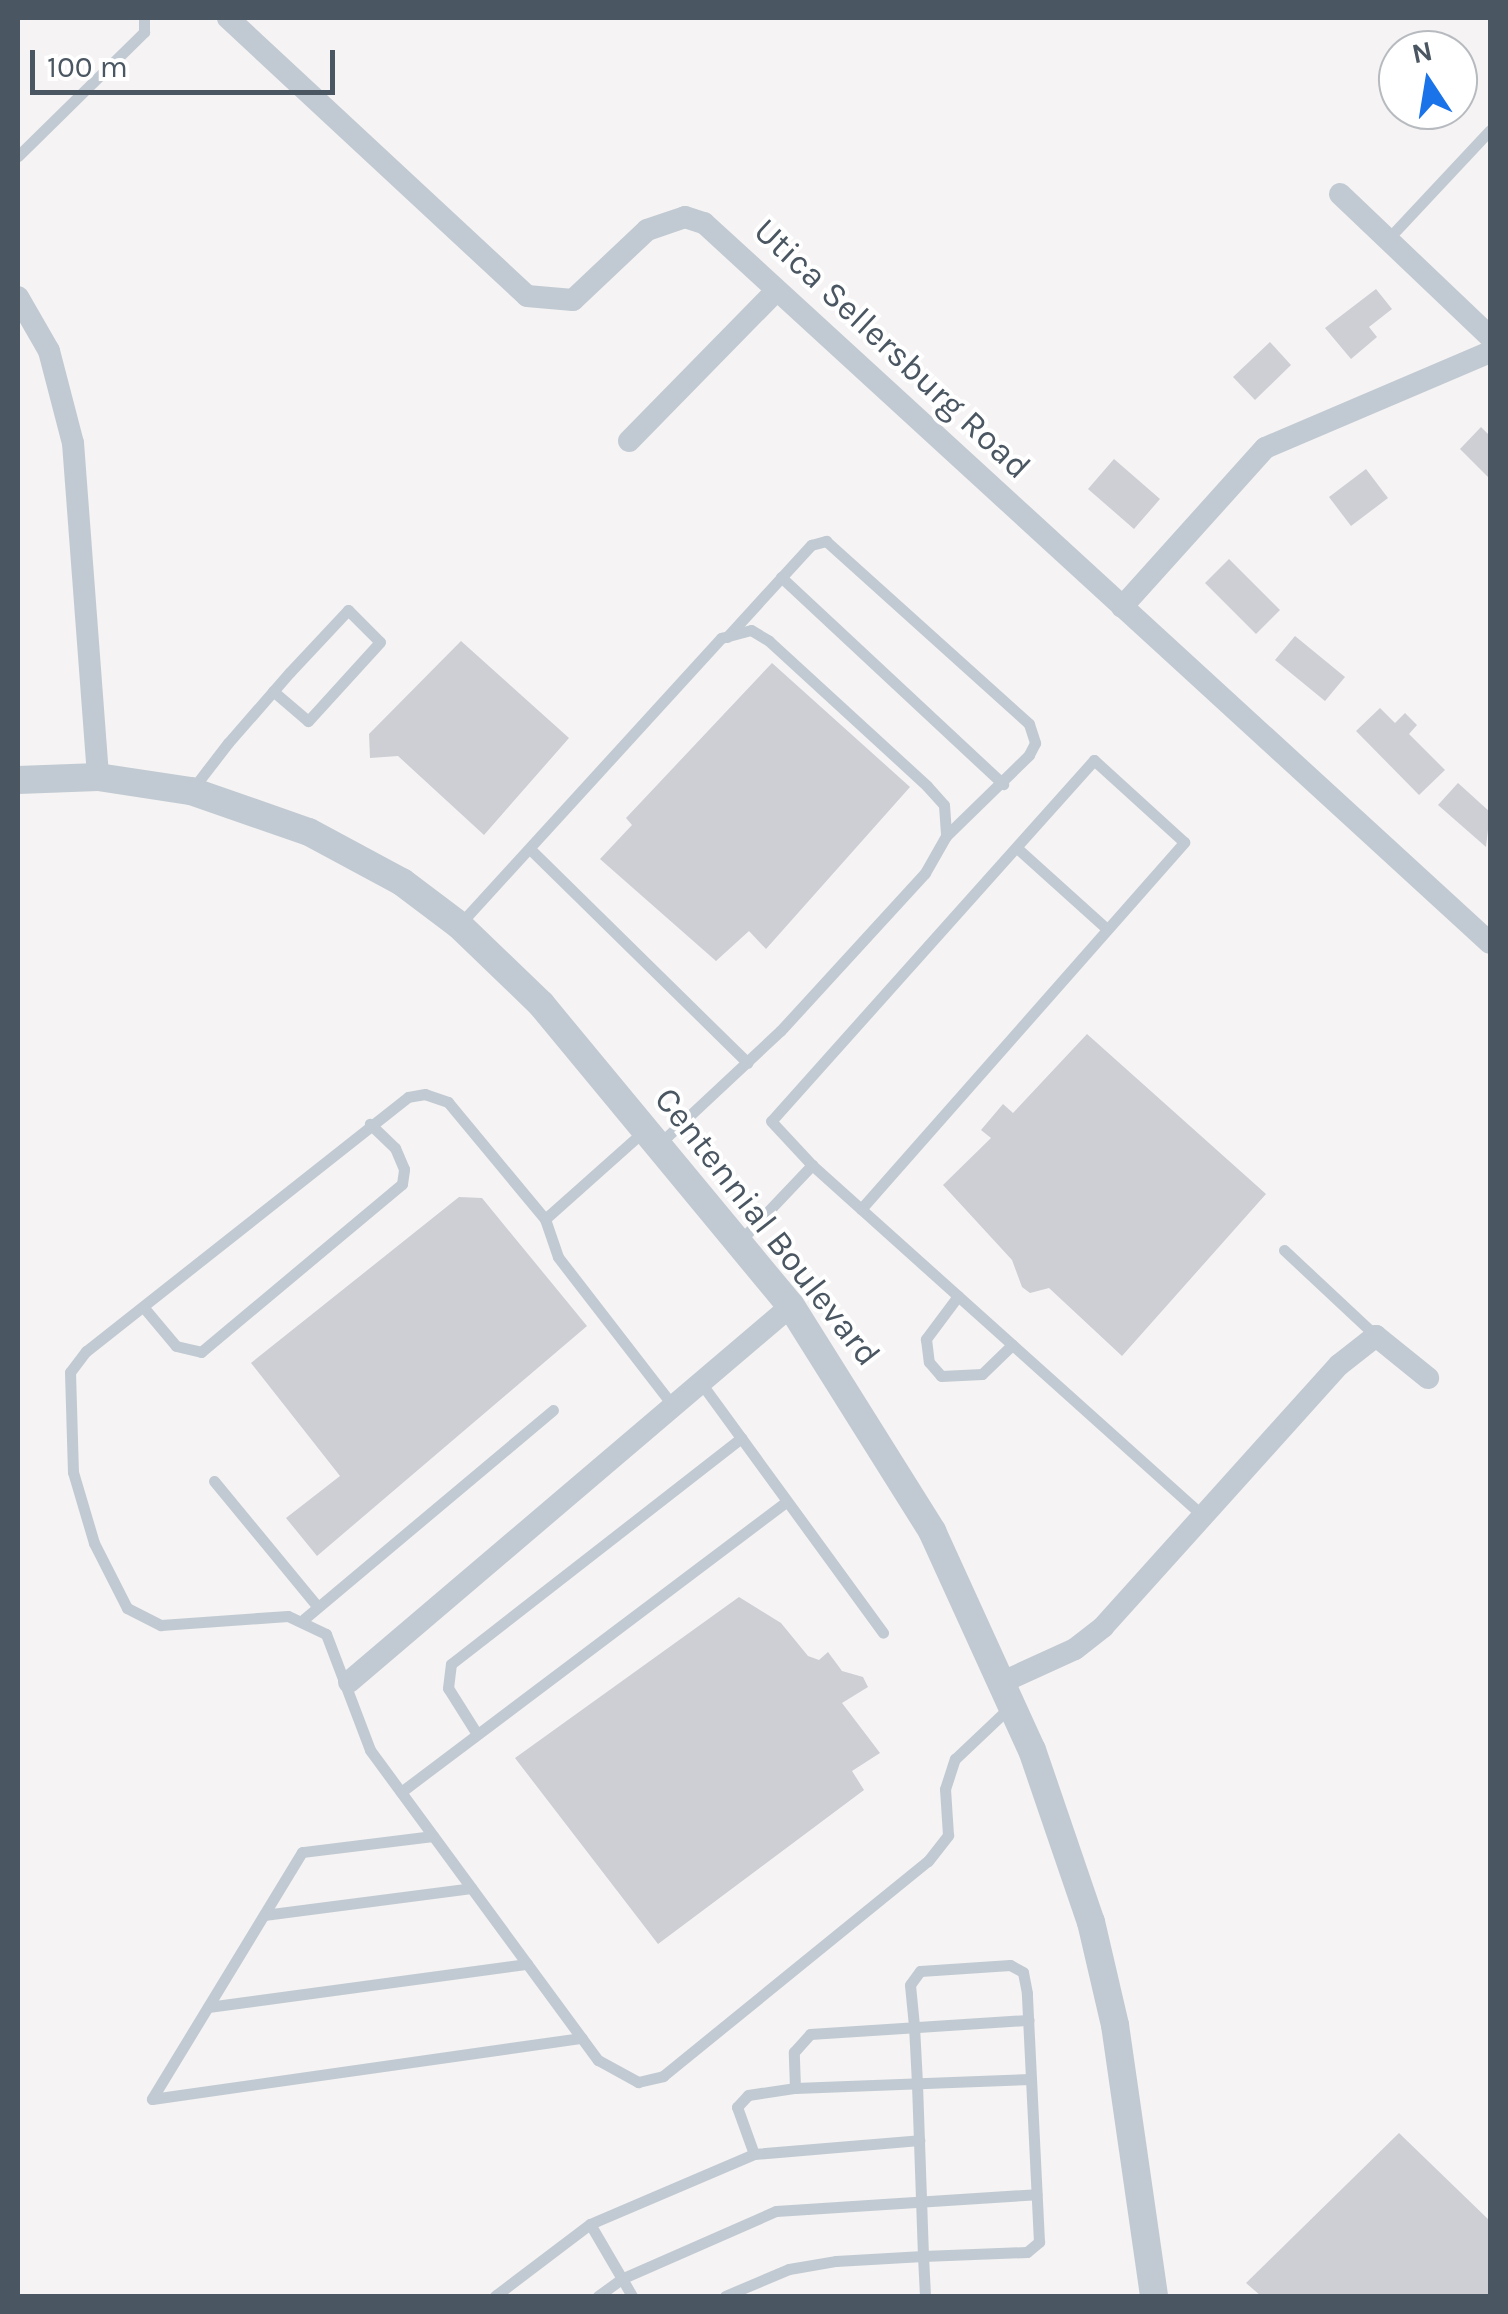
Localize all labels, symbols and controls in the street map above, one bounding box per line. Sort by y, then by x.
scale bar [35,30,340,92]
north arrow [1378,30,1478,130]
text: N [1409,34,1435,70]
text: 100 m [47,49,128,85]
street label: Utica Sellersburg Road [745,210,1039,488]
street label: Centennial Boulevard [645,1079,889,1375]

